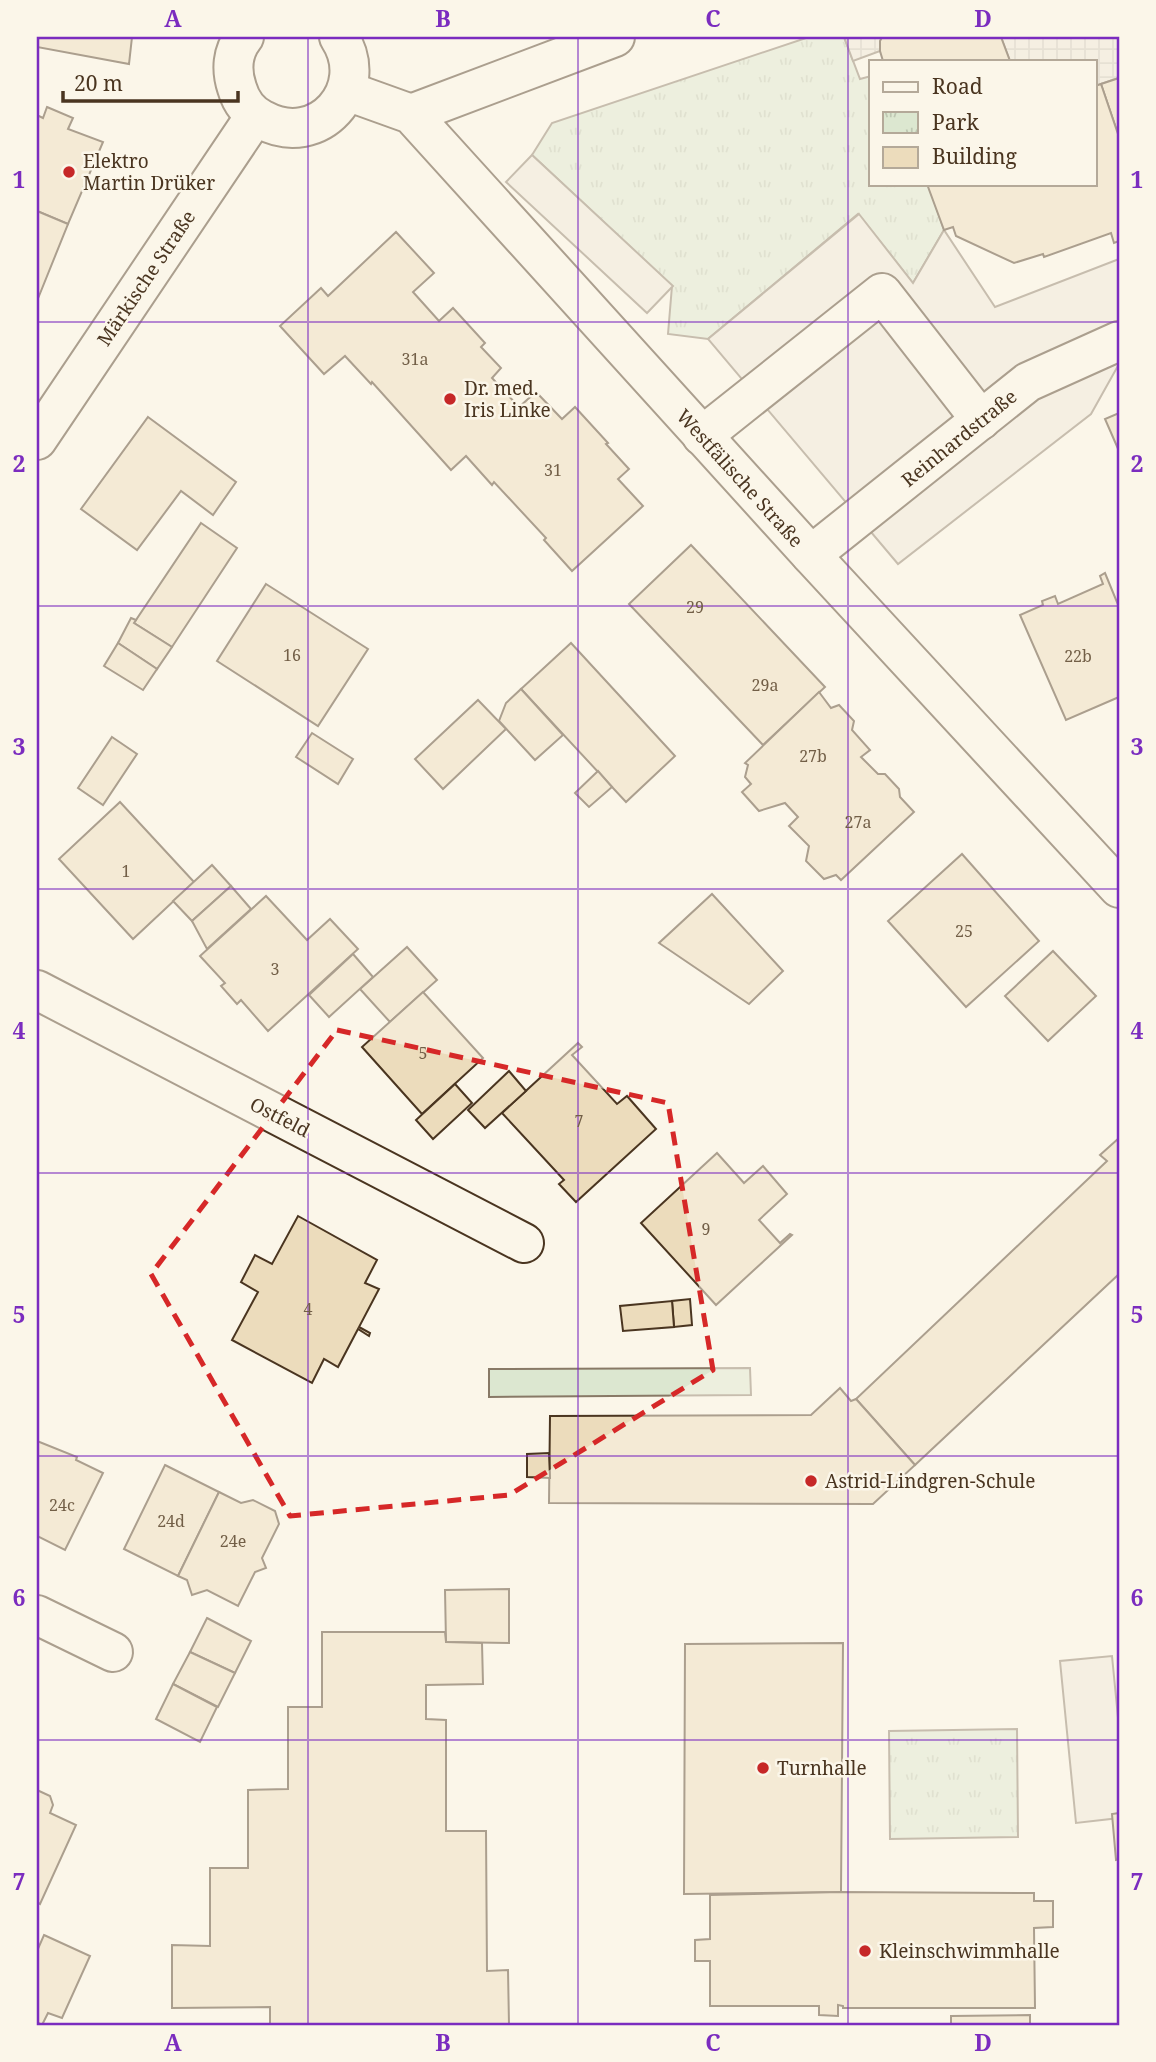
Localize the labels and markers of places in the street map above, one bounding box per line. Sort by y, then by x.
place label: Elektro Martin Drüker [83,148,215,196]
marker: Elektro Martin Drüker [61,164,77,180]
place label: Dr. med. Iris Linke [464,375,551,423]
marker: Dr. med. Iris Linke [442,391,458,407]
place label: Astrid-Lindgren-Schule [825,1468,1035,1494]
marker: Astrid-Lindgren-Schule [803,1473,819,1489]
place label: Turnhalle [777,1755,867,1781]
marker: Turnhalle [755,1760,771,1776]
place label: Kleinschwimmhalle [879,1938,1060,1964]
marker: Kleinschwimmhalle [857,1943,873,1959]

